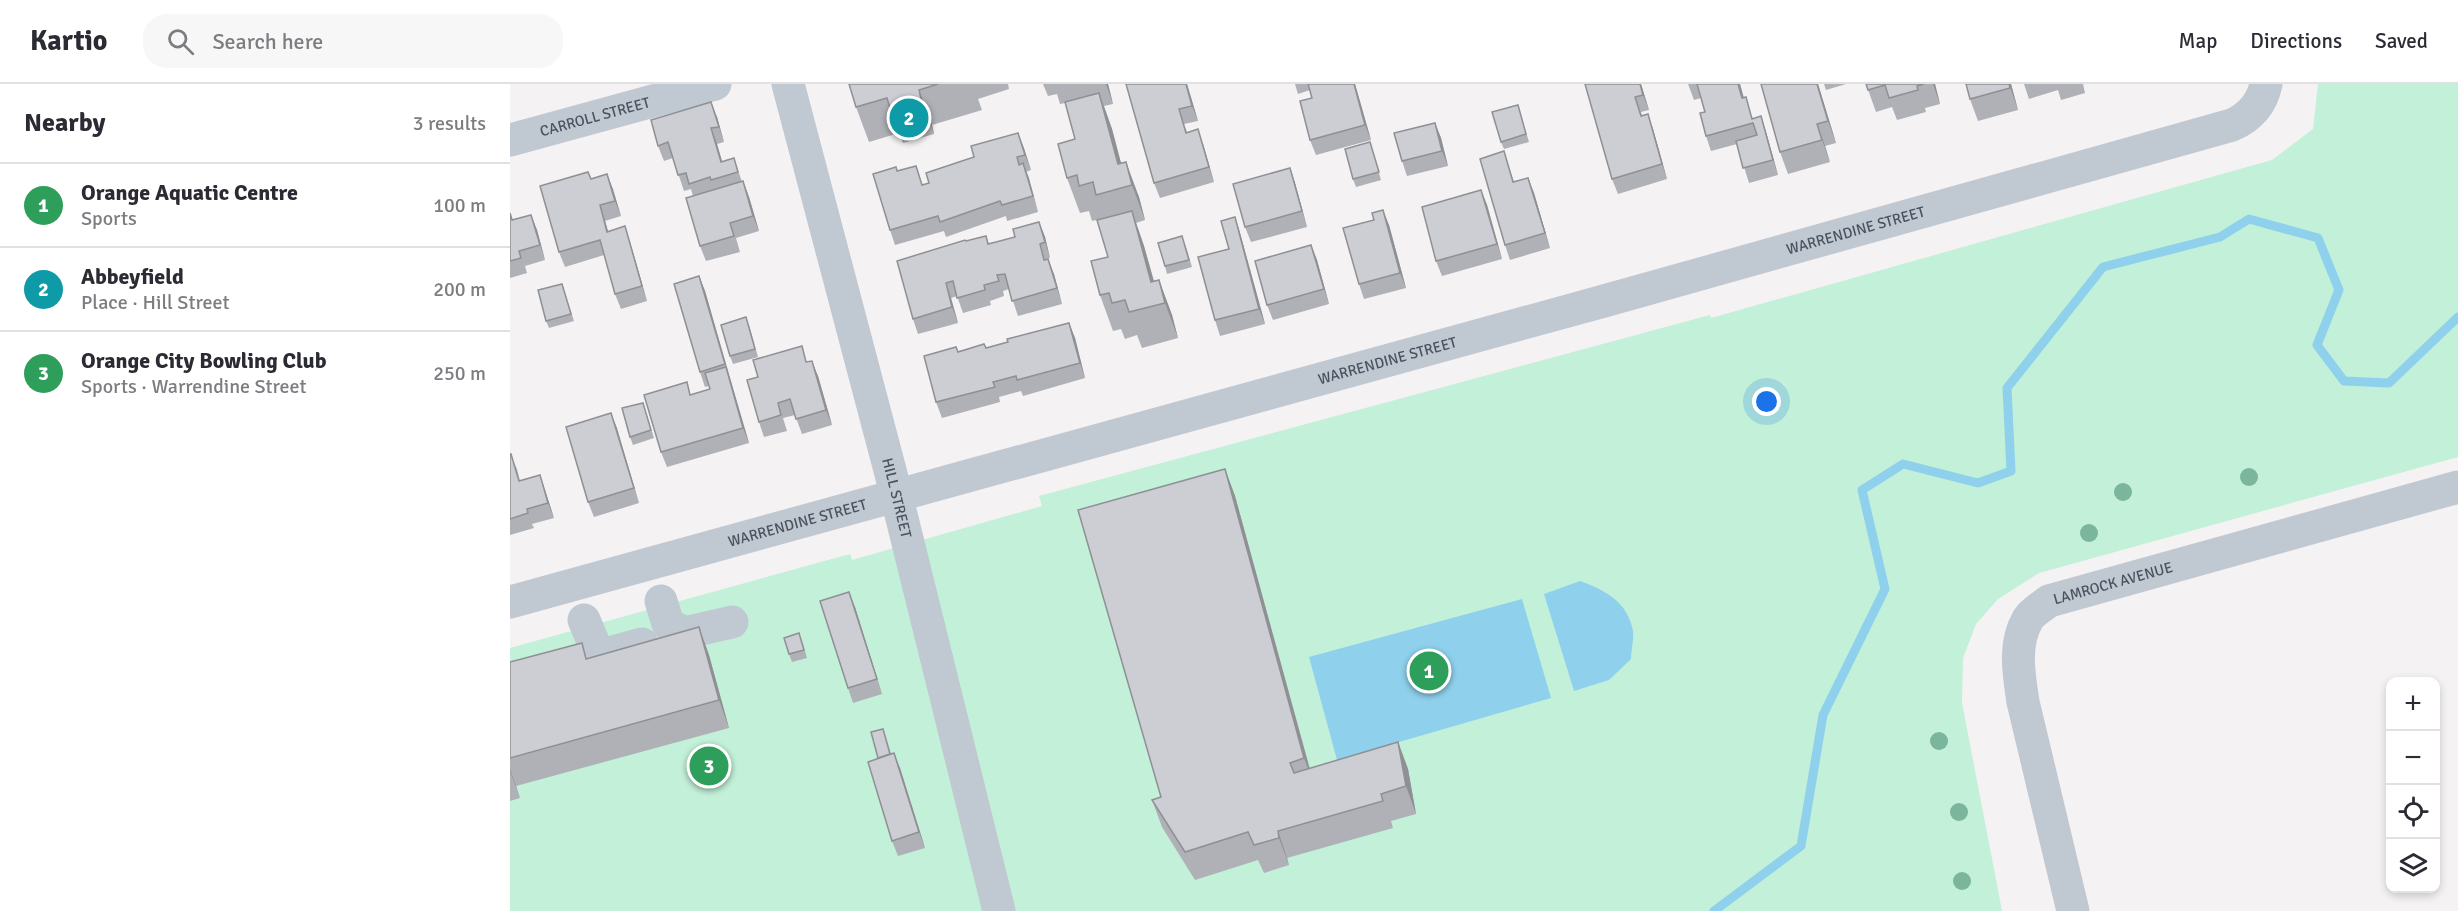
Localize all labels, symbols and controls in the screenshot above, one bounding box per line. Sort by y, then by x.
search box [143,14,563,68]
text: Kartio [30,24,107,58]
icon: search [164,25,197,58]
text: Search here [212,28,323,55]
text: Map [2179,28,2217,54]
text: Directions [2250,28,2342,54]
text: Saved [2375,28,2428,54]
street label: CARROLL STREET [538,93,653,140]
pin: 2 [890,96,928,141]
text: Nearby [24,107,105,139]
text: 3 results [413,111,486,136]
text: Orange Aquatic Centre [81,179,298,206]
text: 1 [38,193,49,218]
text: 100 m [433,193,486,218]
street label: WARRENDINE STREET [1784,202,1928,258]
text: Sports [81,206,137,231]
text: Abbeyfield [81,263,184,290]
text: 2 [38,277,49,302]
text: 200 m [433,277,486,302]
text: Place · Hill Street [81,290,229,315]
street label: WARRENDINE STREET [1316,333,1459,388]
text: Orange City Bowling Club [81,347,326,374]
text: 3 [38,361,49,386]
text: 250 m [433,361,486,386]
text: Sports · Warrendine Street [81,374,307,399]
your location [1752,387,1781,416]
street label: HILL STREET [878,456,916,540]
street label: WARRENDINE STREET [726,495,869,551]
street label: LAMROCK AVENUE [2051,558,2175,608]
pin: 1 [1410,648,1448,694]
map controls [2386,677,2440,893]
button: + [2386,677,2440,731]
button: − [2386,731,2440,785]
pin: 3 [690,744,728,788]
button: locate [2386,785,2440,839]
button: layers [2386,839,2440,893]

